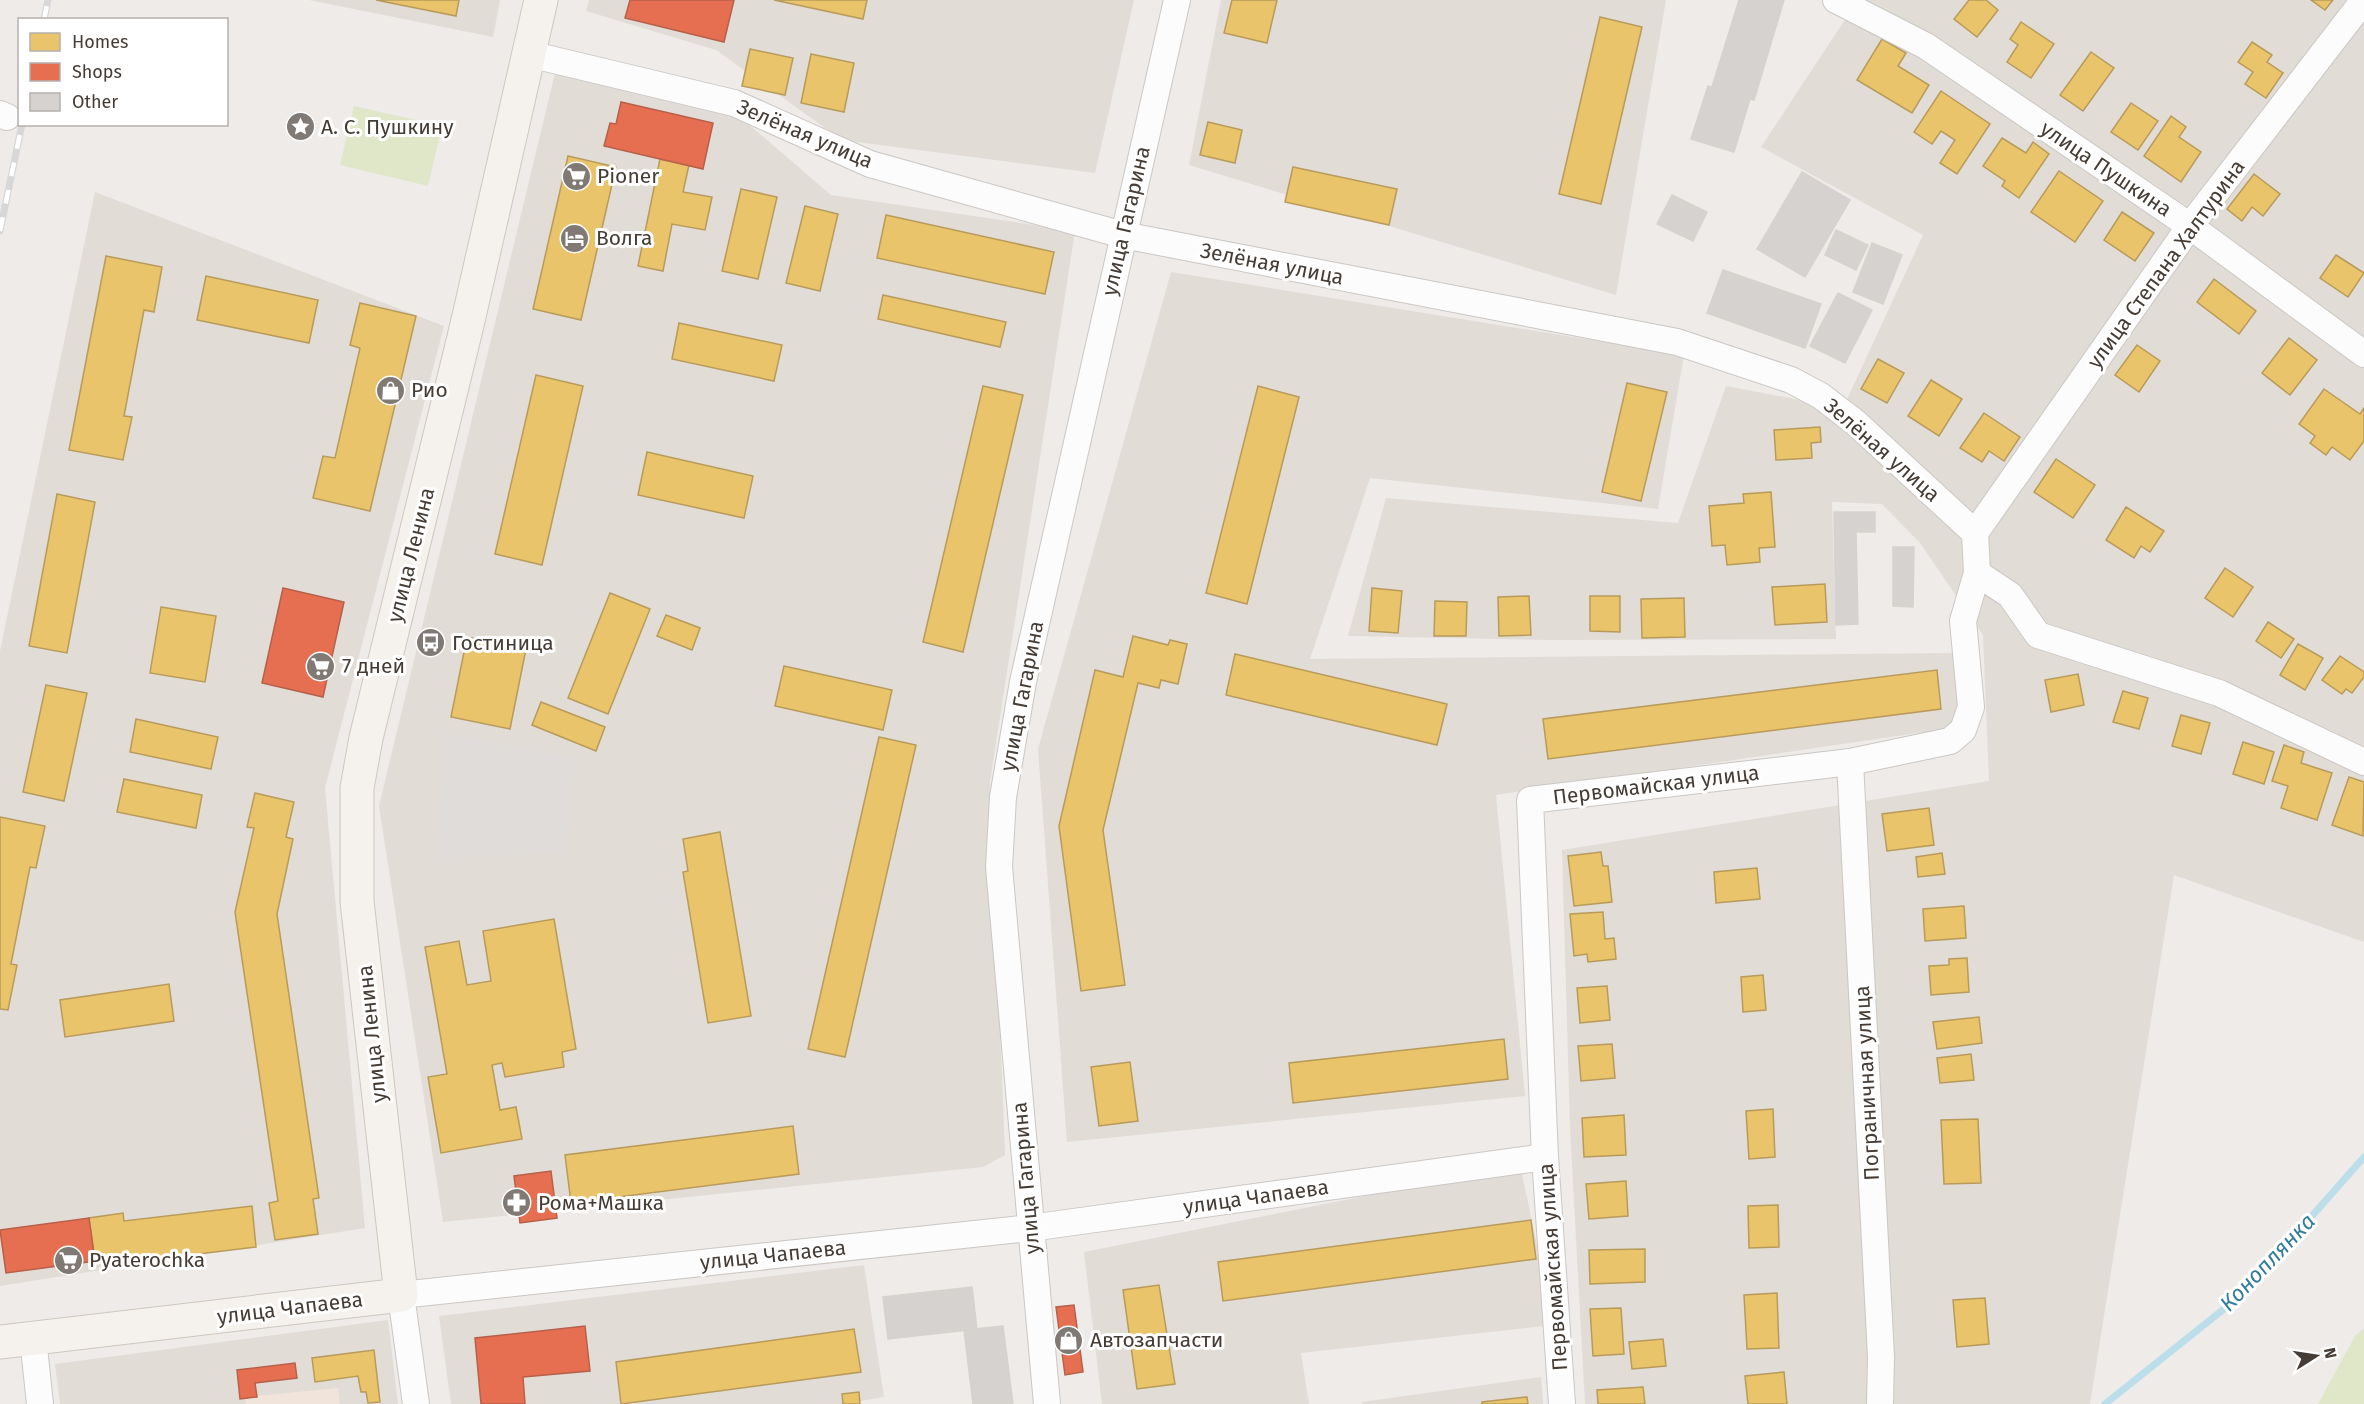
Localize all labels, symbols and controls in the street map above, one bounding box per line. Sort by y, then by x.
legend [18,18,228,126]
text: Homes [72,31,128,53]
text: Shops [72,61,122,83]
text: Other [72,91,118,113]
street label: Зелёная улица [733,94,877,174]
place icon: А. С. Пушкину [284,111,316,143]
place label: А. С. Пушкину [321,114,454,140]
street label: улица Пушкина [2035,116,2177,222]
street label: улица Гагарина [1096,144,1156,298]
street label: улица Степана Халтурина [2081,154,2251,374]
supermarket icon: Pioner [560,160,592,192]
place label: Pioner [597,163,659,189]
hotel icon: Волга [559,222,591,254]
place label: Волга [596,225,653,251]
street label: Зелёная улица [1198,237,1346,291]
shop icon: Рио [374,374,406,406]
place label: Рио [411,377,448,403]
street label: Зелёная улица [1819,393,1945,507]
street label: улица Ленина [382,485,440,625]
street label: улица Гагарина [995,619,1049,773]
bus stop icon: Гостиница [415,627,447,659]
place label: Гостиница [452,630,554,656]
supermarket icon: 7 дней [305,650,337,682]
place label: 7 дней [342,653,405,679]
street label: Первомайская улица [1551,759,1761,811]
street label: улица Ленина [352,964,392,1104]
street label: Пограничная улица [1849,985,1885,1181]
street label: улица Гагарина [1006,1101,1046,1255]
street label: Первомайская улица [1533,1162,1573,1372]
street label: улица Чапаева [1182,1174,1330,1220]
pharmacy icon: Рома+Машка [501,1187,533,1219]
place label: Рома+Машка [538,1190,664,1216]
water label: Коноплянка [2214,1208,2321,1317]
street label: улица Чапаева [699,1234,847,1276]
supermarket icon: Pyaterochka [52,1244,84,1276]
place label: Pyaterochka [89,1247,205,1273]
street label: улица Чапаева [216,1286,364,1330]
shop icon: Автозапчасти [1053,1324,1085,1356]
north arrow [2286,1326,2346,1386]
place label: Автозапчасти [1090,1327,1223,1353]
text: N [2320,1346,2341,1360]

